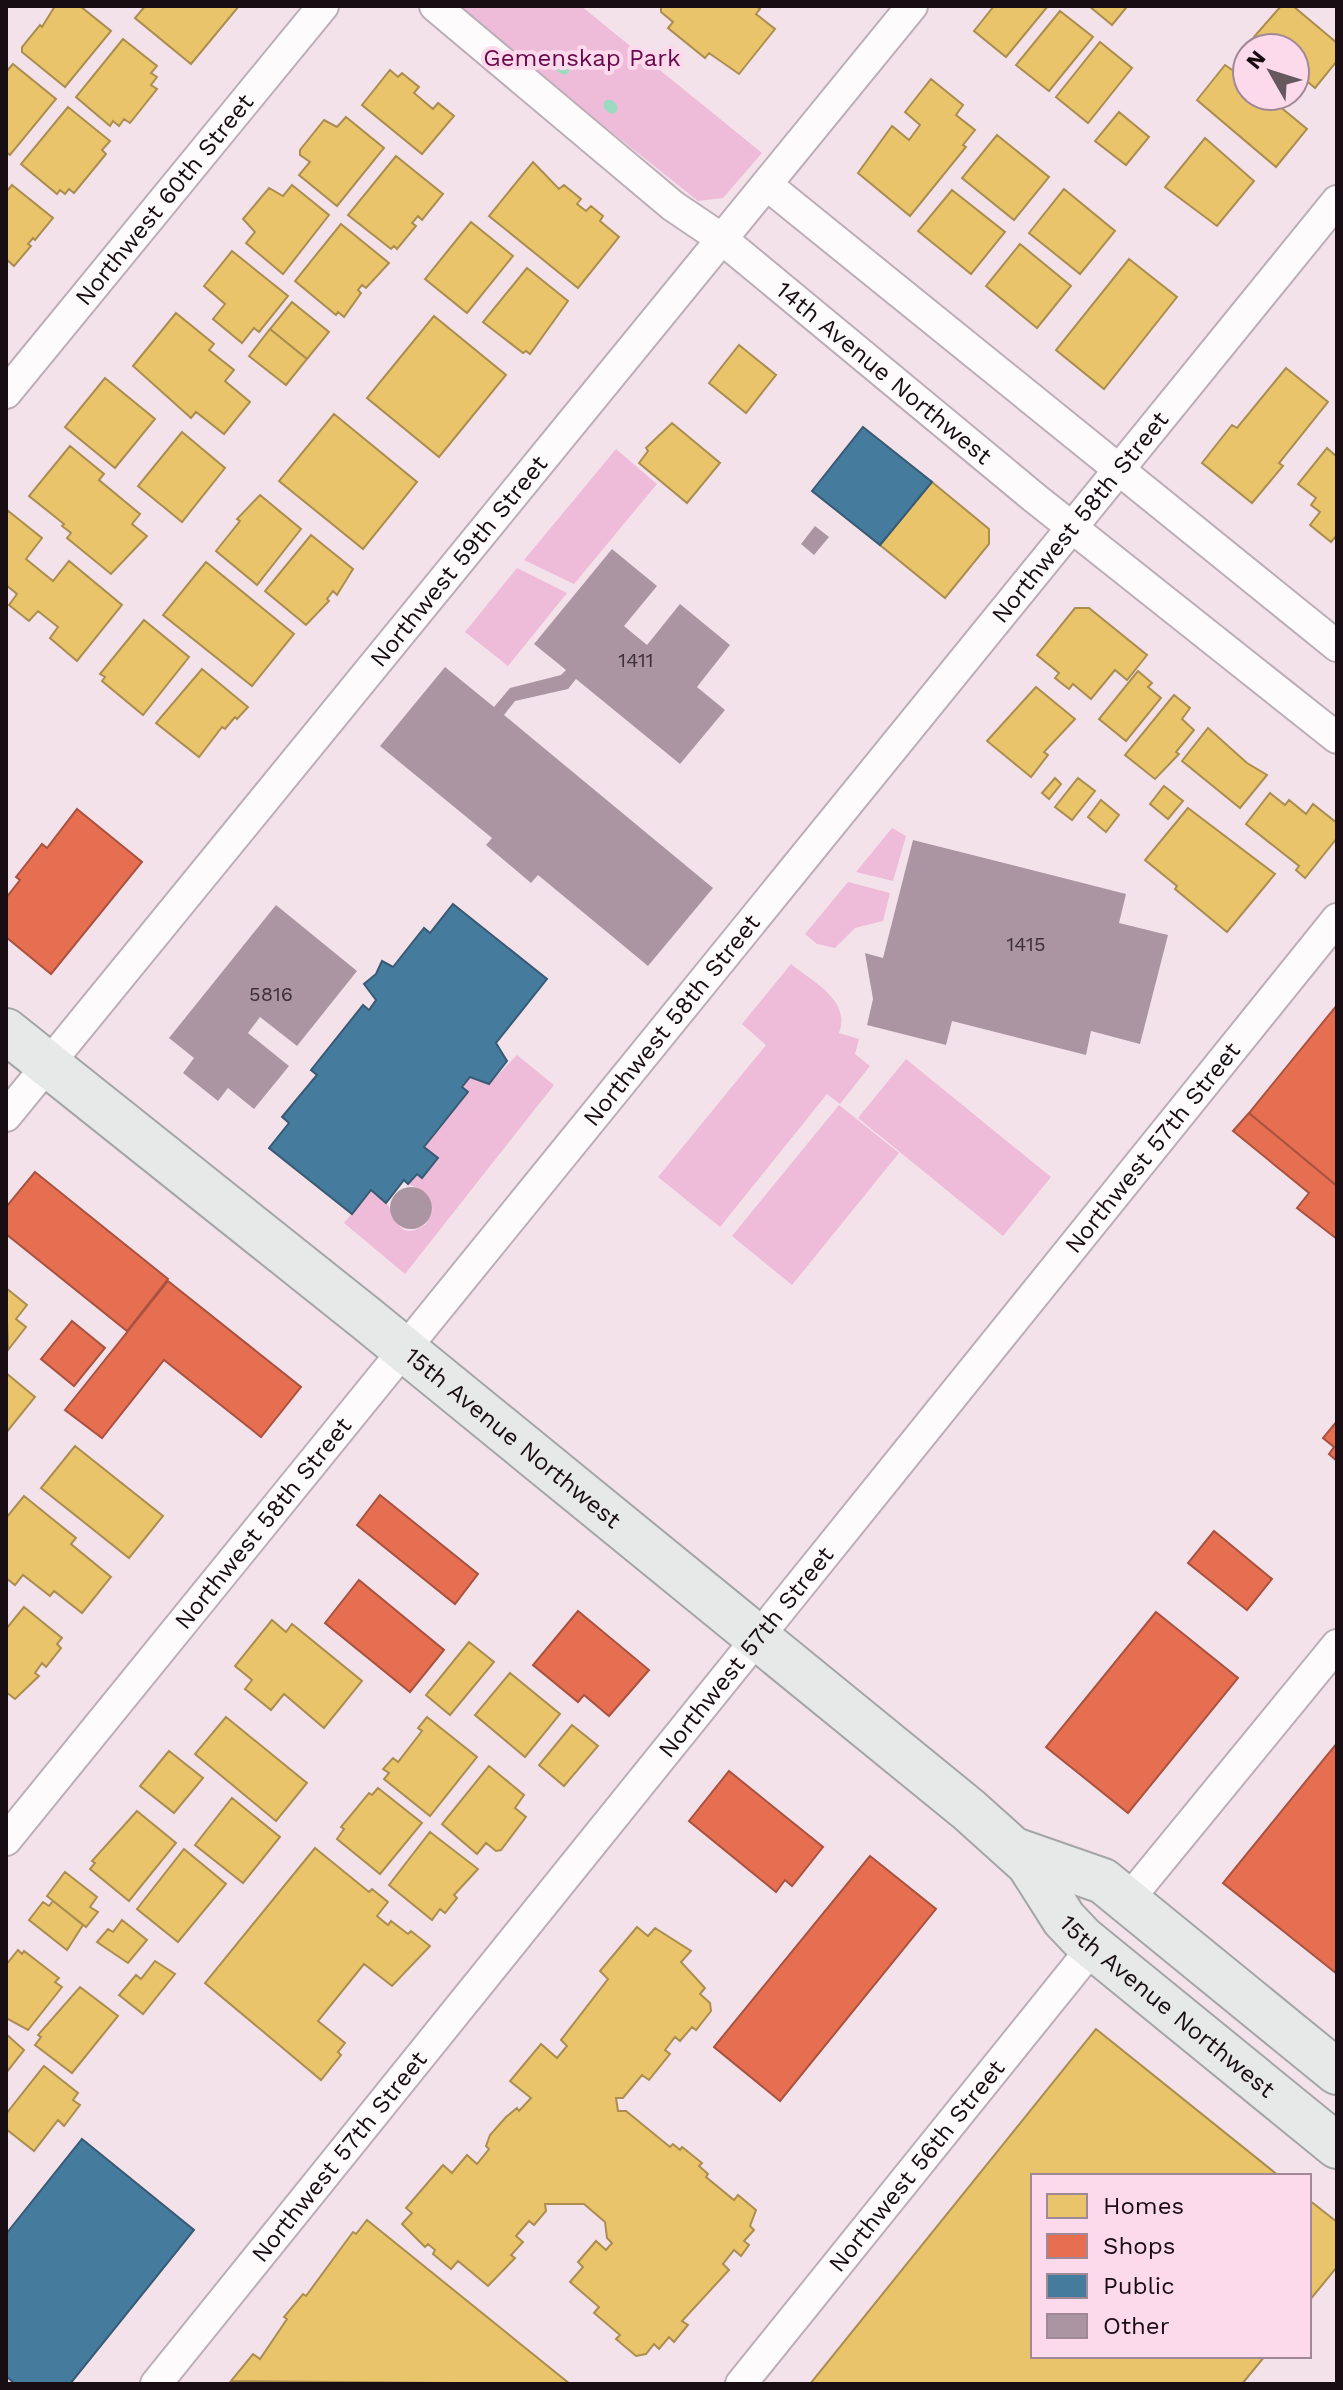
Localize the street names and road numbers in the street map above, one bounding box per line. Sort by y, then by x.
street label: Northwest 60th Street [70,88,259,311]
street label: 14th Avenue Northwest [770,276,997,470]
street label: Northwest 58th Street [986,406,1174,629]
street label: Northwest 59th Street [364,450,553,673]
street label: Northwest 58th Street [578,909,766,1132]
street label: Northwest 57th Street [1059,1037,1246,1259]
street label: 15th Avenue Northwest [399,1342,627,1534]
street label: Northwest 58th Street [169,1412,357,1635]
street label: Northwest 57th Street [653,1541,839,1763]
street label: 15th Avenue Northwest [1054,1909,1280,2103]
street label: Northwest 57th Street [246,2046,433,2268]
street label: Northwest 56th Street [823,2054,1010,2278]

